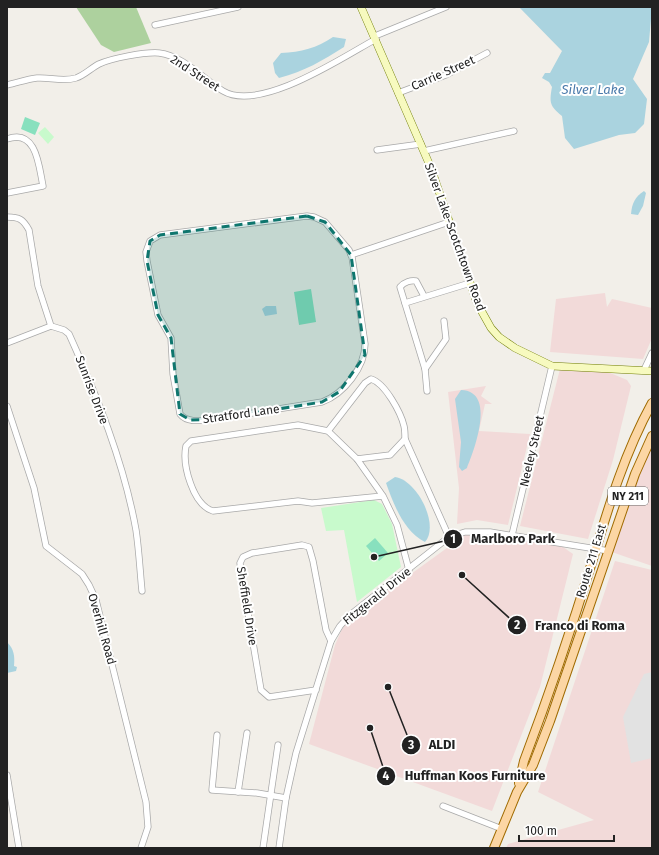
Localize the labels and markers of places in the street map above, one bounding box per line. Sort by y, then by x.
callout: Marlboro Park [443,526,563,551]
callout: Franco di Roma [507,612,633,637]
callout: ALDI [401,732,464,757]
callout: Huffman Koos Furniture [376,763,553,788]

